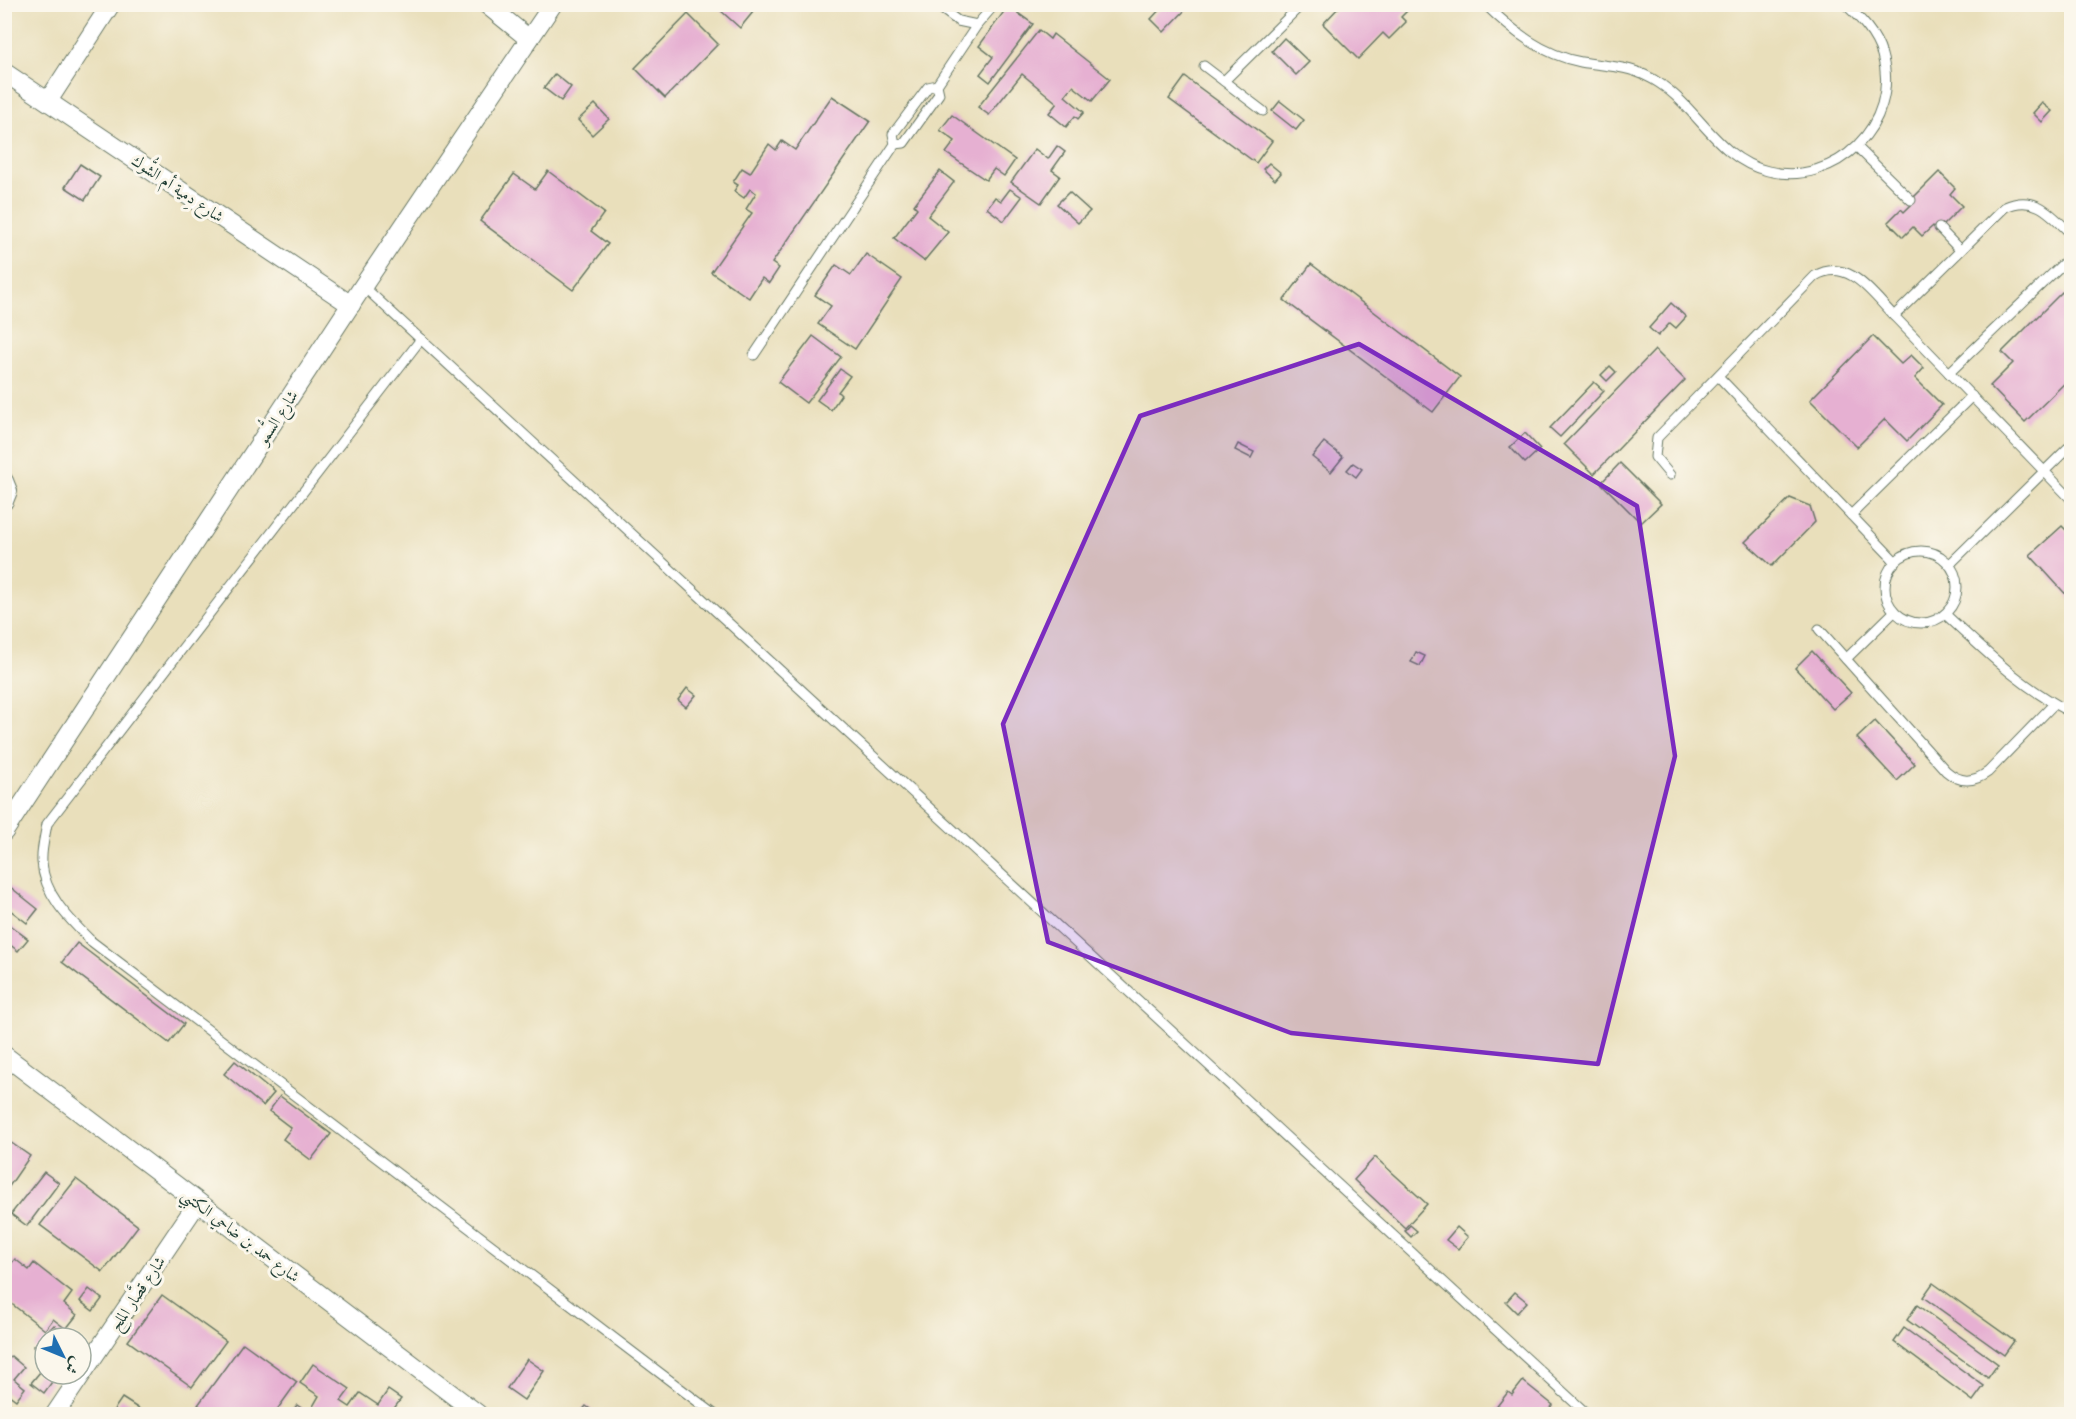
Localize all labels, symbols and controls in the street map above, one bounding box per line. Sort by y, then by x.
street label: شارع دِمية أم الشُّوك [125,145,231,230]
street label: شارع السُّمو [246,383,305,452]
street label: شارع حمد بن ضاحي الكتبي [174,1185,303,1291]
street label: شارع قصَّار المِلح [102,1250,173,1337]
north arrow [33,1326,93,1386]
text: ش [61,1354,84,1376]

